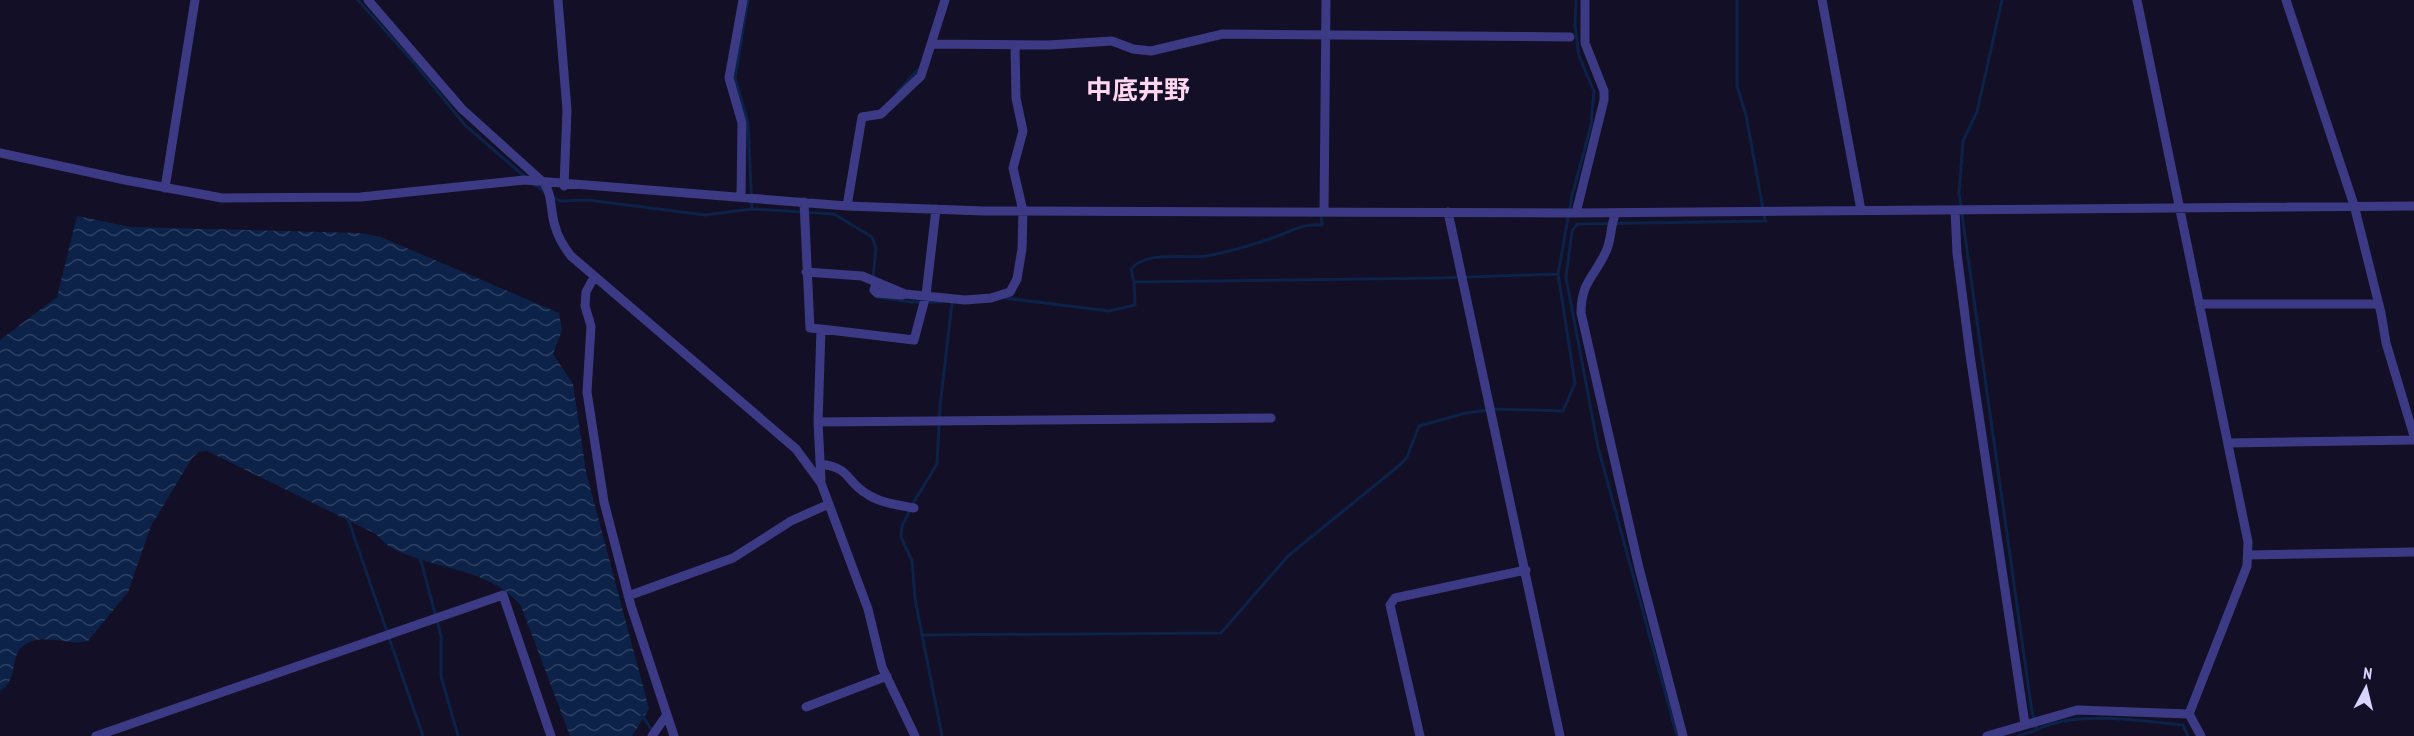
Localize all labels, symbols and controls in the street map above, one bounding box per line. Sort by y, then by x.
district label: 中底井野 [1086,73,1190,106]
north arrow [2336,658,2396,718]
text: N [2362,663,2373,684]

